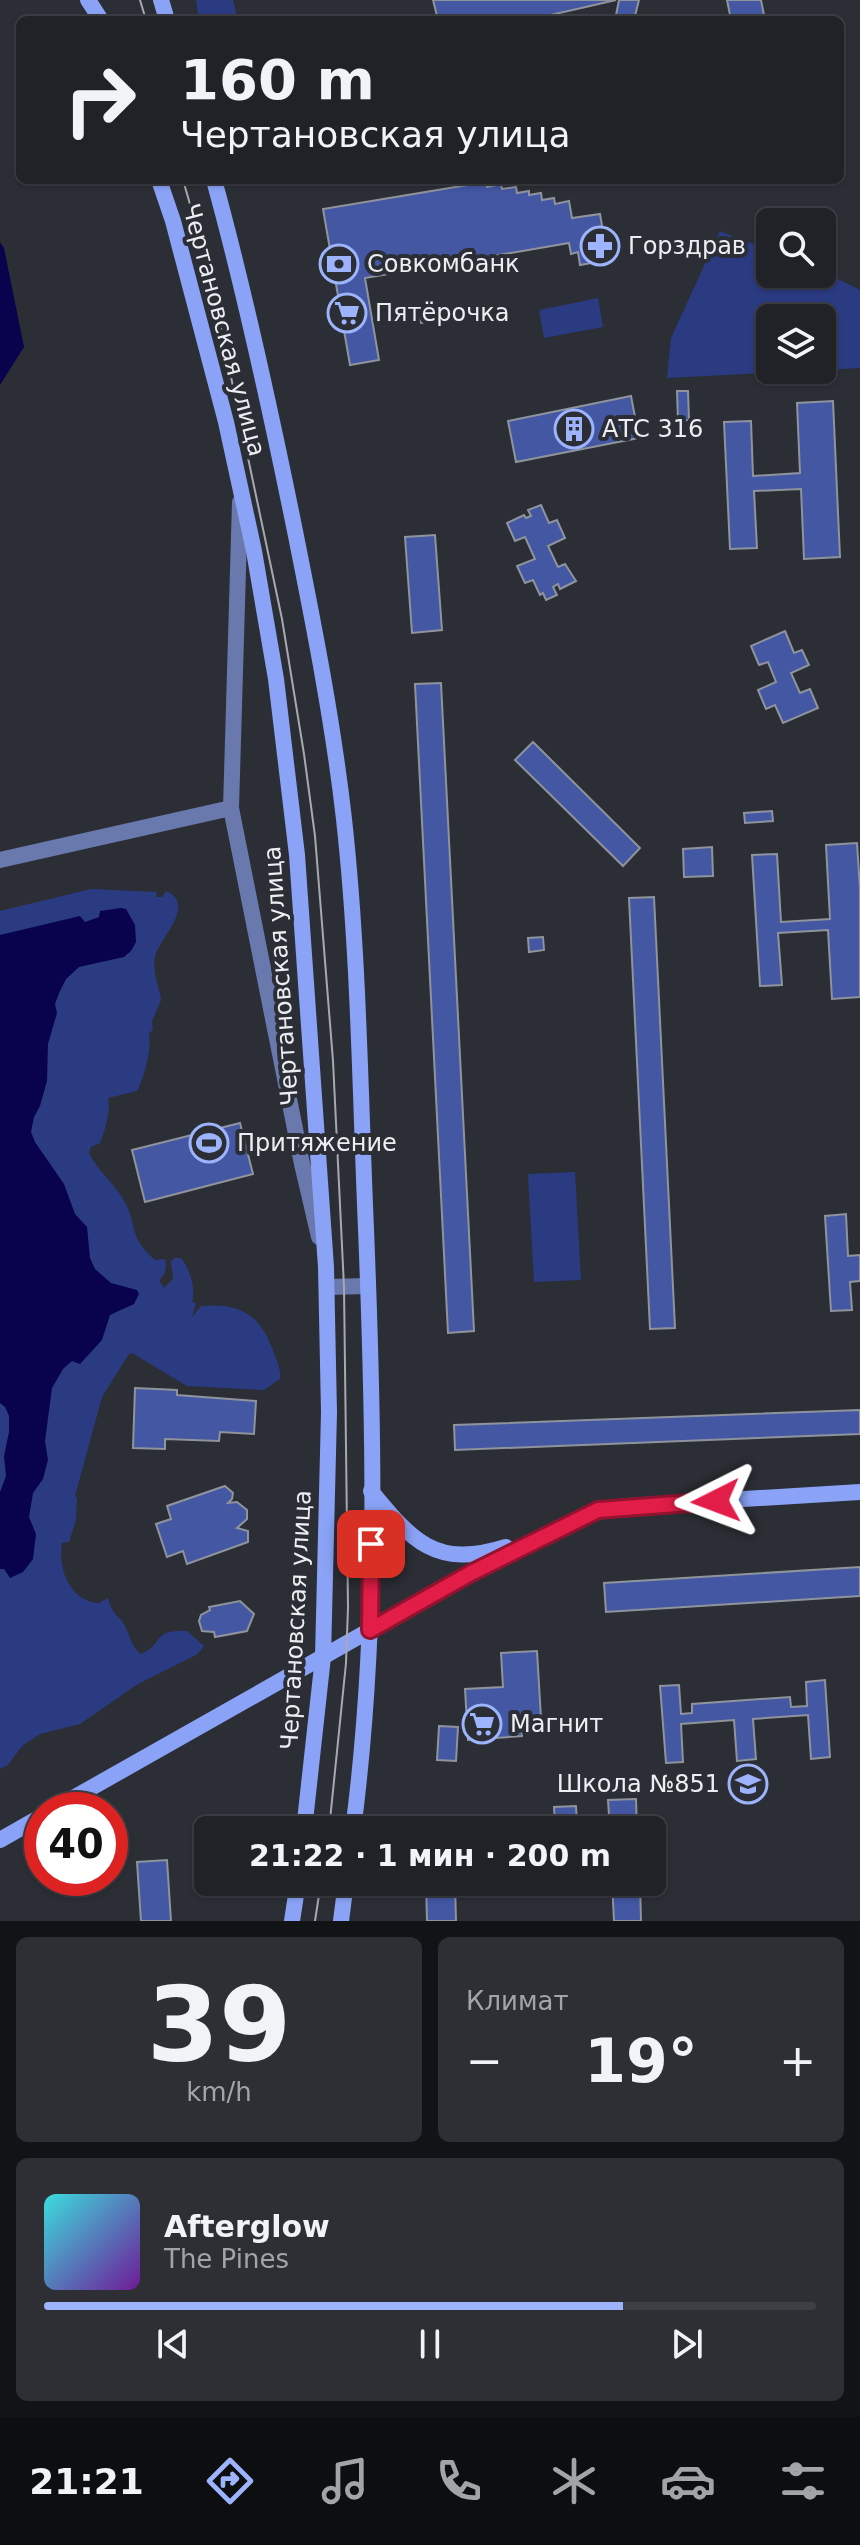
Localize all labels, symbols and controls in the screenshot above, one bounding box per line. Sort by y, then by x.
text: 160 m [180,47,375,112]
icon: right [48,48,152,152]
text: Чертановская улица [180,114,570,155]
street label: Чертановская улица [177,201,271,459]
map controls [756,208,836,384]
button: search [756,208,836,288]
pharmacy icon: Горздрав [579,225,621,267]
place label: Горздрав [628,232,746,260]
bank icon: Совкомбанк [318,243,360,285]
place label: Совкомбанк [367,250,520,278]
supermarket icon: Пятёрочка [326,292,368,334]
place label: Пятёрочка [375,299,510,327]
button: layers [756,304,836,384]
building icon: АТС 316 [553,408,595,450]
place label: АТС 316 [602,415,703,443]
street label: Чертановская улица [258,845,304,1107]
sports icon: Притяжение [188,1122,230,1164]
place label: Притяжение [237,1129,397,1157]
position arrow [674,1459,758,1543]
street label: Чертановская улица [275,1489,317,1751]
pin [337,1510,405,1578]
icon: arrive [349,1522,393,1566]
supermarket icon: Магнит [461,1703,503,1745]
place label: Магнит [510,1710,603,1738]
school or university icon: Школа №851 [727,1763,769,1805]
place label: Школа №851 [557,1770,720,1798]
speed limit sign: 40 [24,1792,128,1896]
text: 21:22 · 1 мин · 200 m [249,1838,611,1873]
text: 39 [147,1964,291,2086]
text: Климат [466,1986,569,2016]
text: 19° [584,2026,698,2096]
text: − [466,2035,503,2086]
text: + [779,2035,816,2086]
text: km/h [186,2077,252,2107]
text: Afterglow [164,2209,330,2244]
text: The Pines [164,2244,289,2274]
icon: previous [151,2322,195,2366]
icon: pause [408,2322,452,2366]
icon: next [665,2322,709,2366]
icon: directions [202,2453,258,2509]
icon: music [317,2453,373,2509]
icon: phone [431,2453,487,2509]
icon: climate [546,2453,602,2509]
icon: car [660,2453,716,2509]
icon: filters [775,2453,831,2509]
text: 21:21 [29,2461,144,2502]

